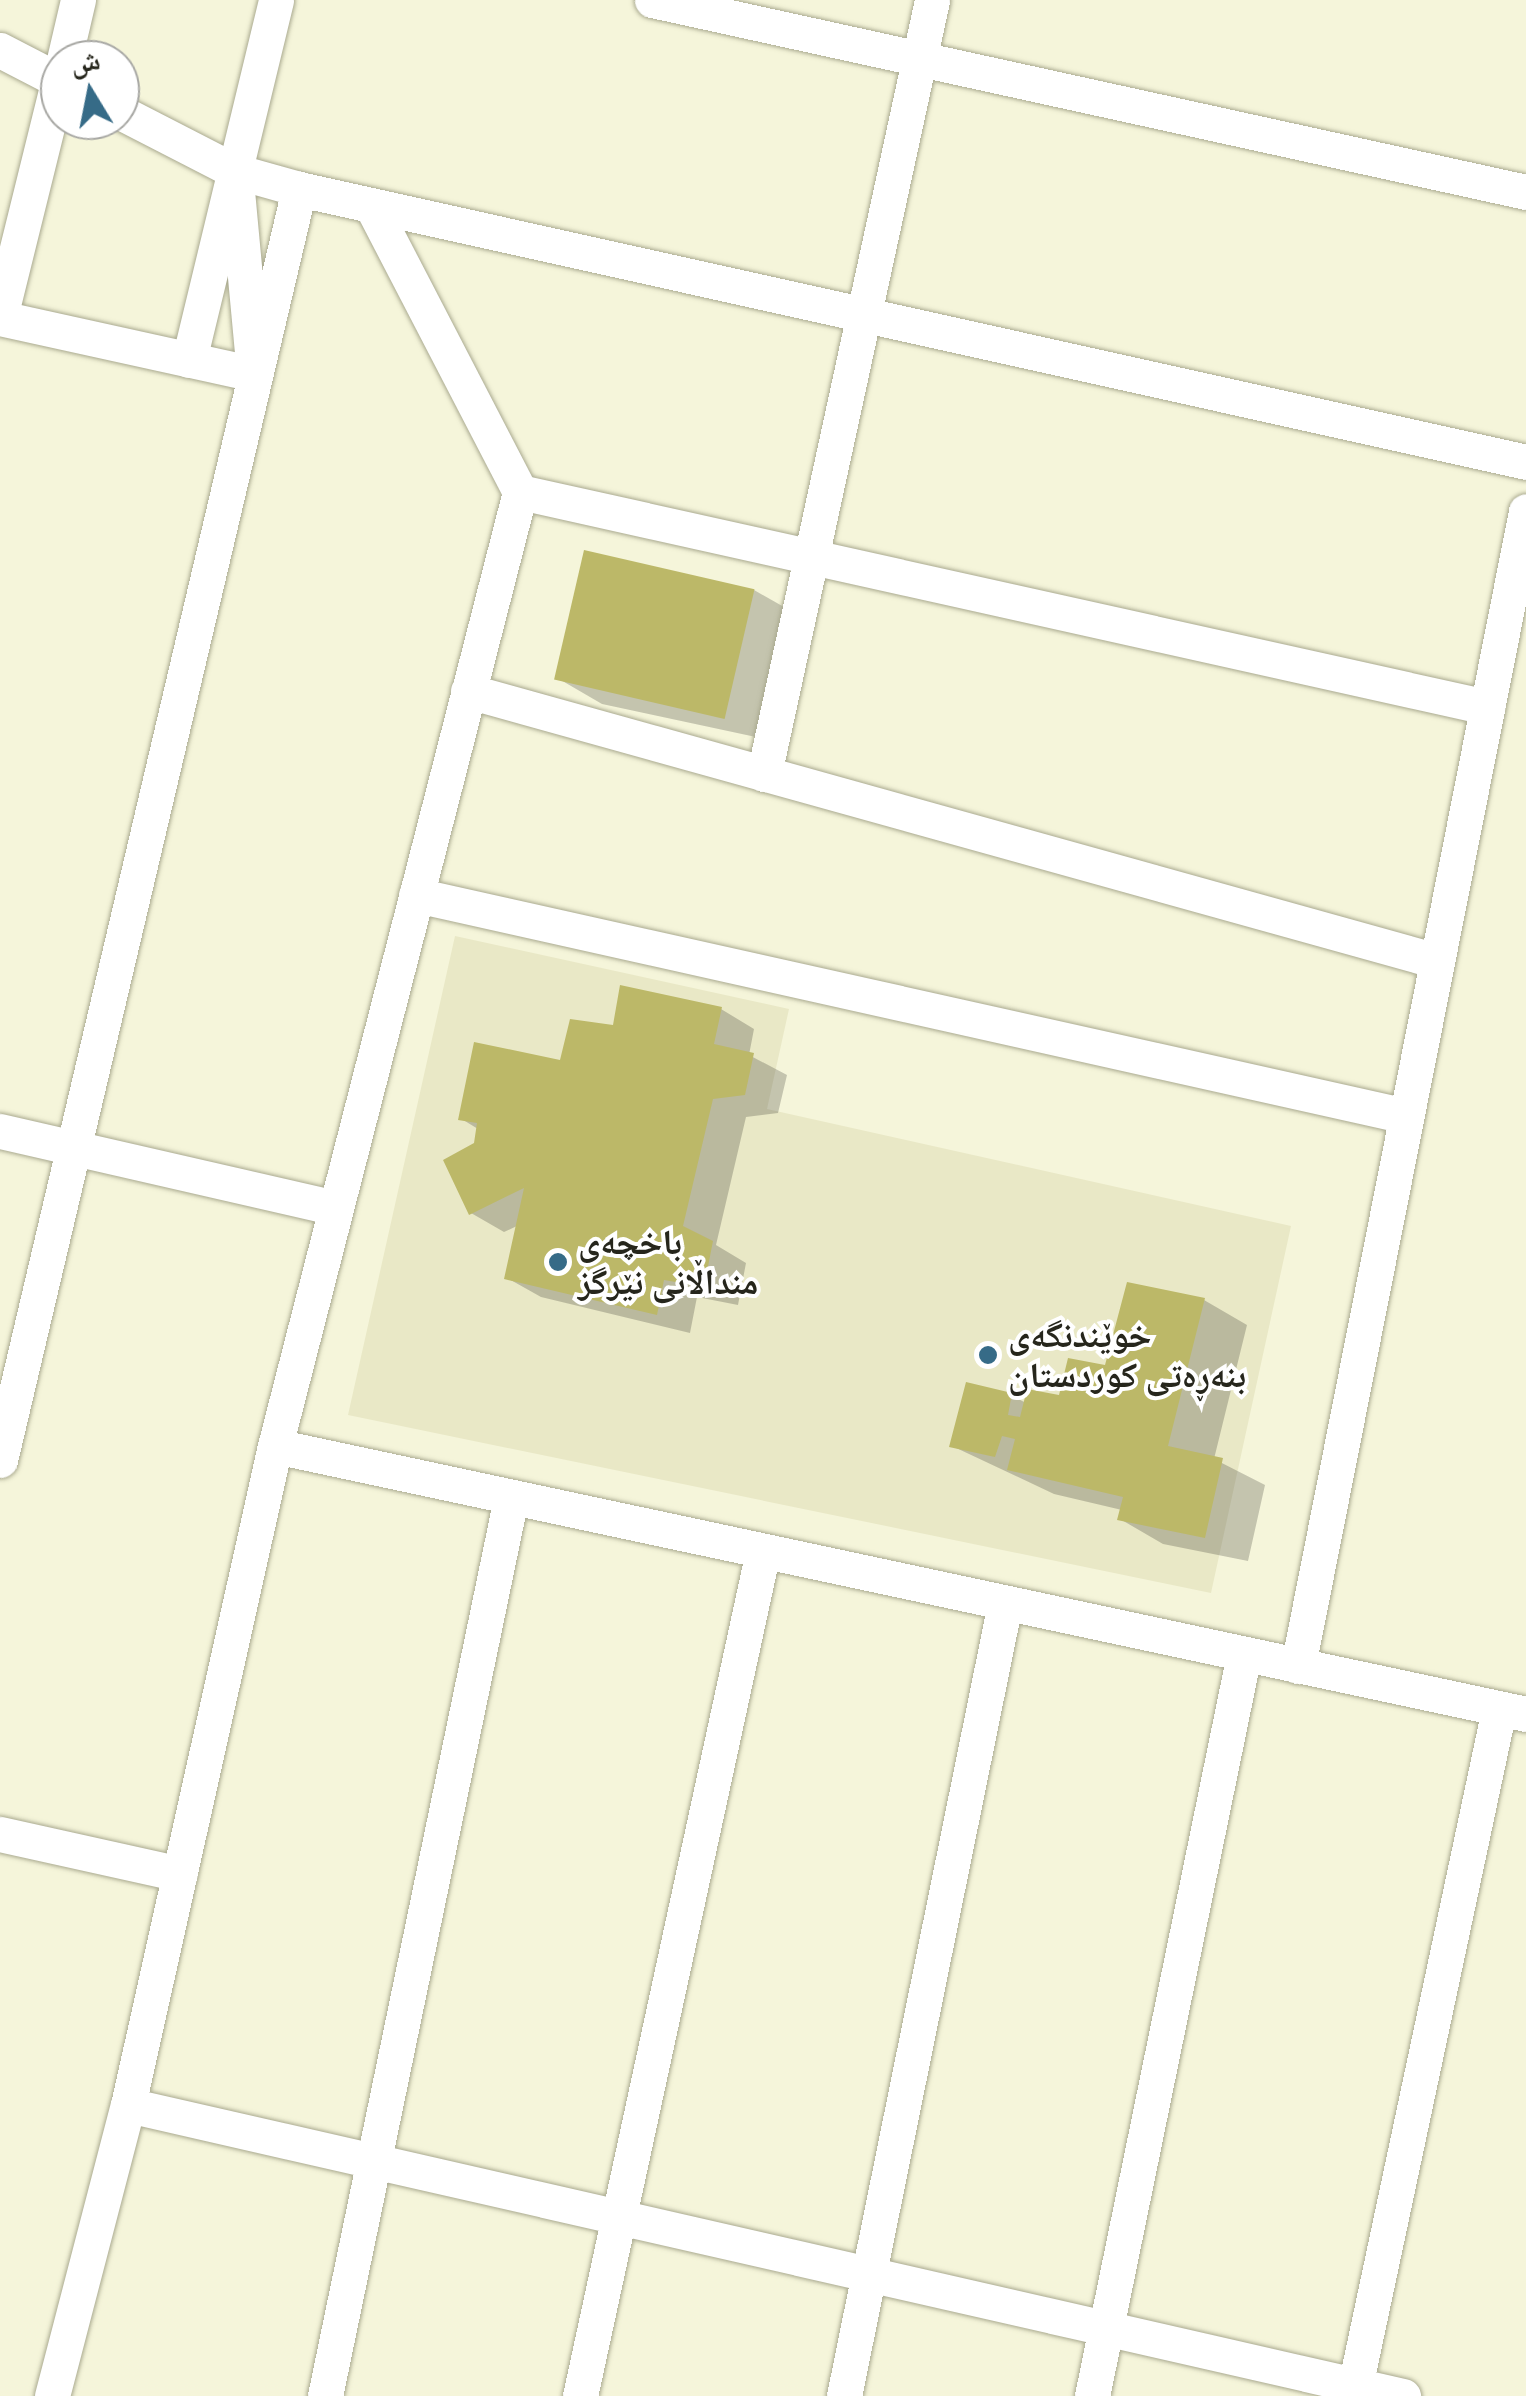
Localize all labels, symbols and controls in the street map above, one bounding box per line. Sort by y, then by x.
north arrow [40,40,140,140]
text: ش [68,43,103,81]
place label: باخچەی منداڵانی نێرگز [578,1221,758,1303]
marker: باخچەی منداڵانی نێرگز [547,1251,569,1273]
place label: خوێندنگەی بنەڕەتی کوردستان [1008,1314,1246,1396]
marker: خوێندنگەی بنەڕەتی کوردستان [977,1344,999,1366]

